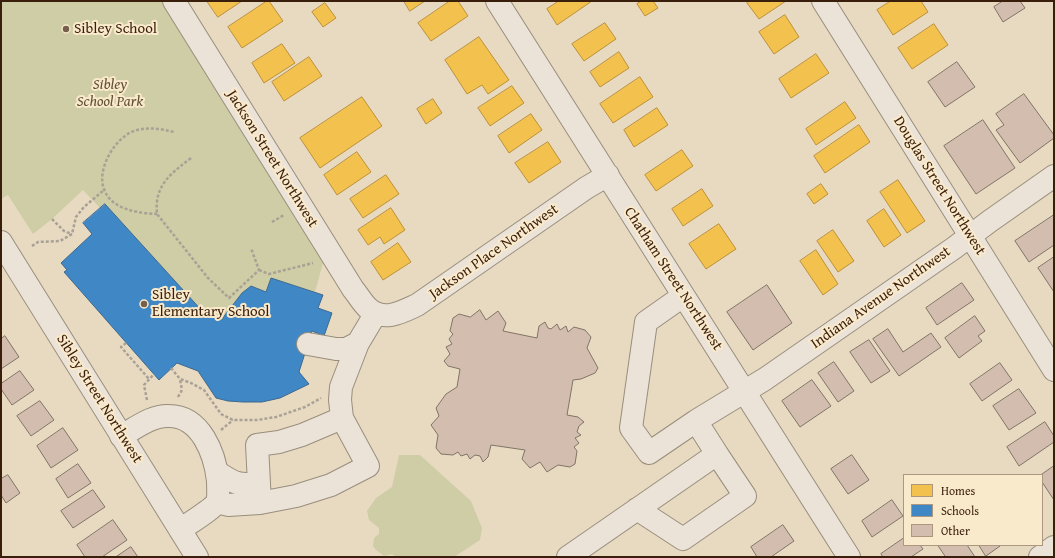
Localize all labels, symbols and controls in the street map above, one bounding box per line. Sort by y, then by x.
place label: Sibley School [74,20,157,38]
marker: Sibley School [61,24,71,34]
park label: Sibley School Park [77,76,143,111]
street label: Jackson Street Northwest [222,87,322,231]
street label: Douglas Street Northwest [889,113,989,259]
street label: Jackson Place Northwest [426,201,562,303]
street label: Chatham Street Northwest [620,204,726,354]
street label: Indiana Avenue Northwest [808,243,954,353]
place label: Sibley Elementary School [152,286,270,321]
marker: Sibley Elementary School [139,299,149,309]
street label: Sibley Street Northwest [52,331,146,467]
legend [903,474,1043,546]
text: Homes [941,482,975,499]
text: Schools [941,502,979,519]
text: Other [941,522,970,539]

